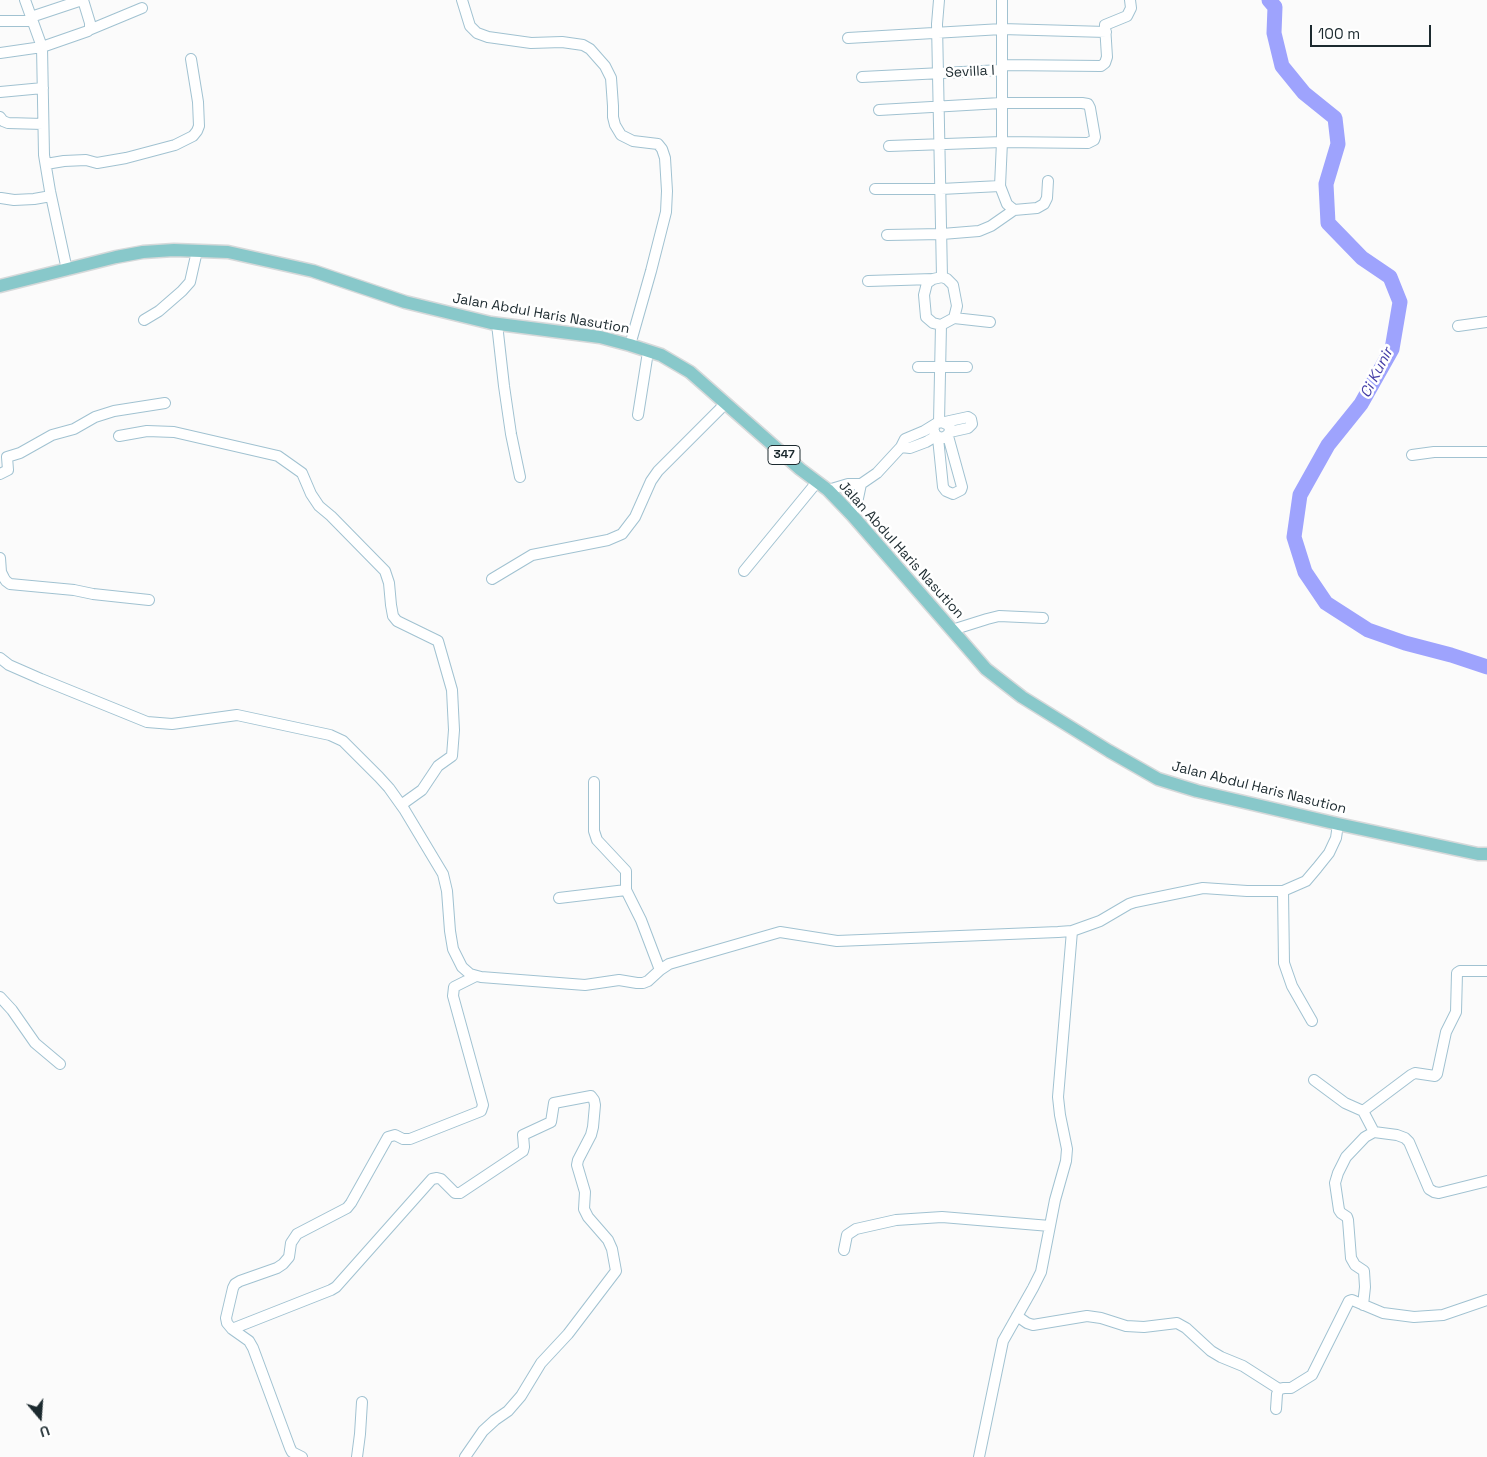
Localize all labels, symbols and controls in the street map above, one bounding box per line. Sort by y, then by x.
scale bar [1312,15,1433,47]
text: 100 m [1318,24,1360,43]
street label: Sevilla I [945,62,995,82]
street label: Jalan Abdul Haris Nasution [451,290,631,338]
water label: Ci Kunir [1357,345,1397,401]
road number: 347 [768,446,800,464]
street label: Jalan Abdul Haris Nasution [835,478,967,622]
street label: Jalan Abdul Haris Nasution [1170,758,1348,818]
north arrow [15,1392,65,1442]
text: U [37,1421,52,1441]

